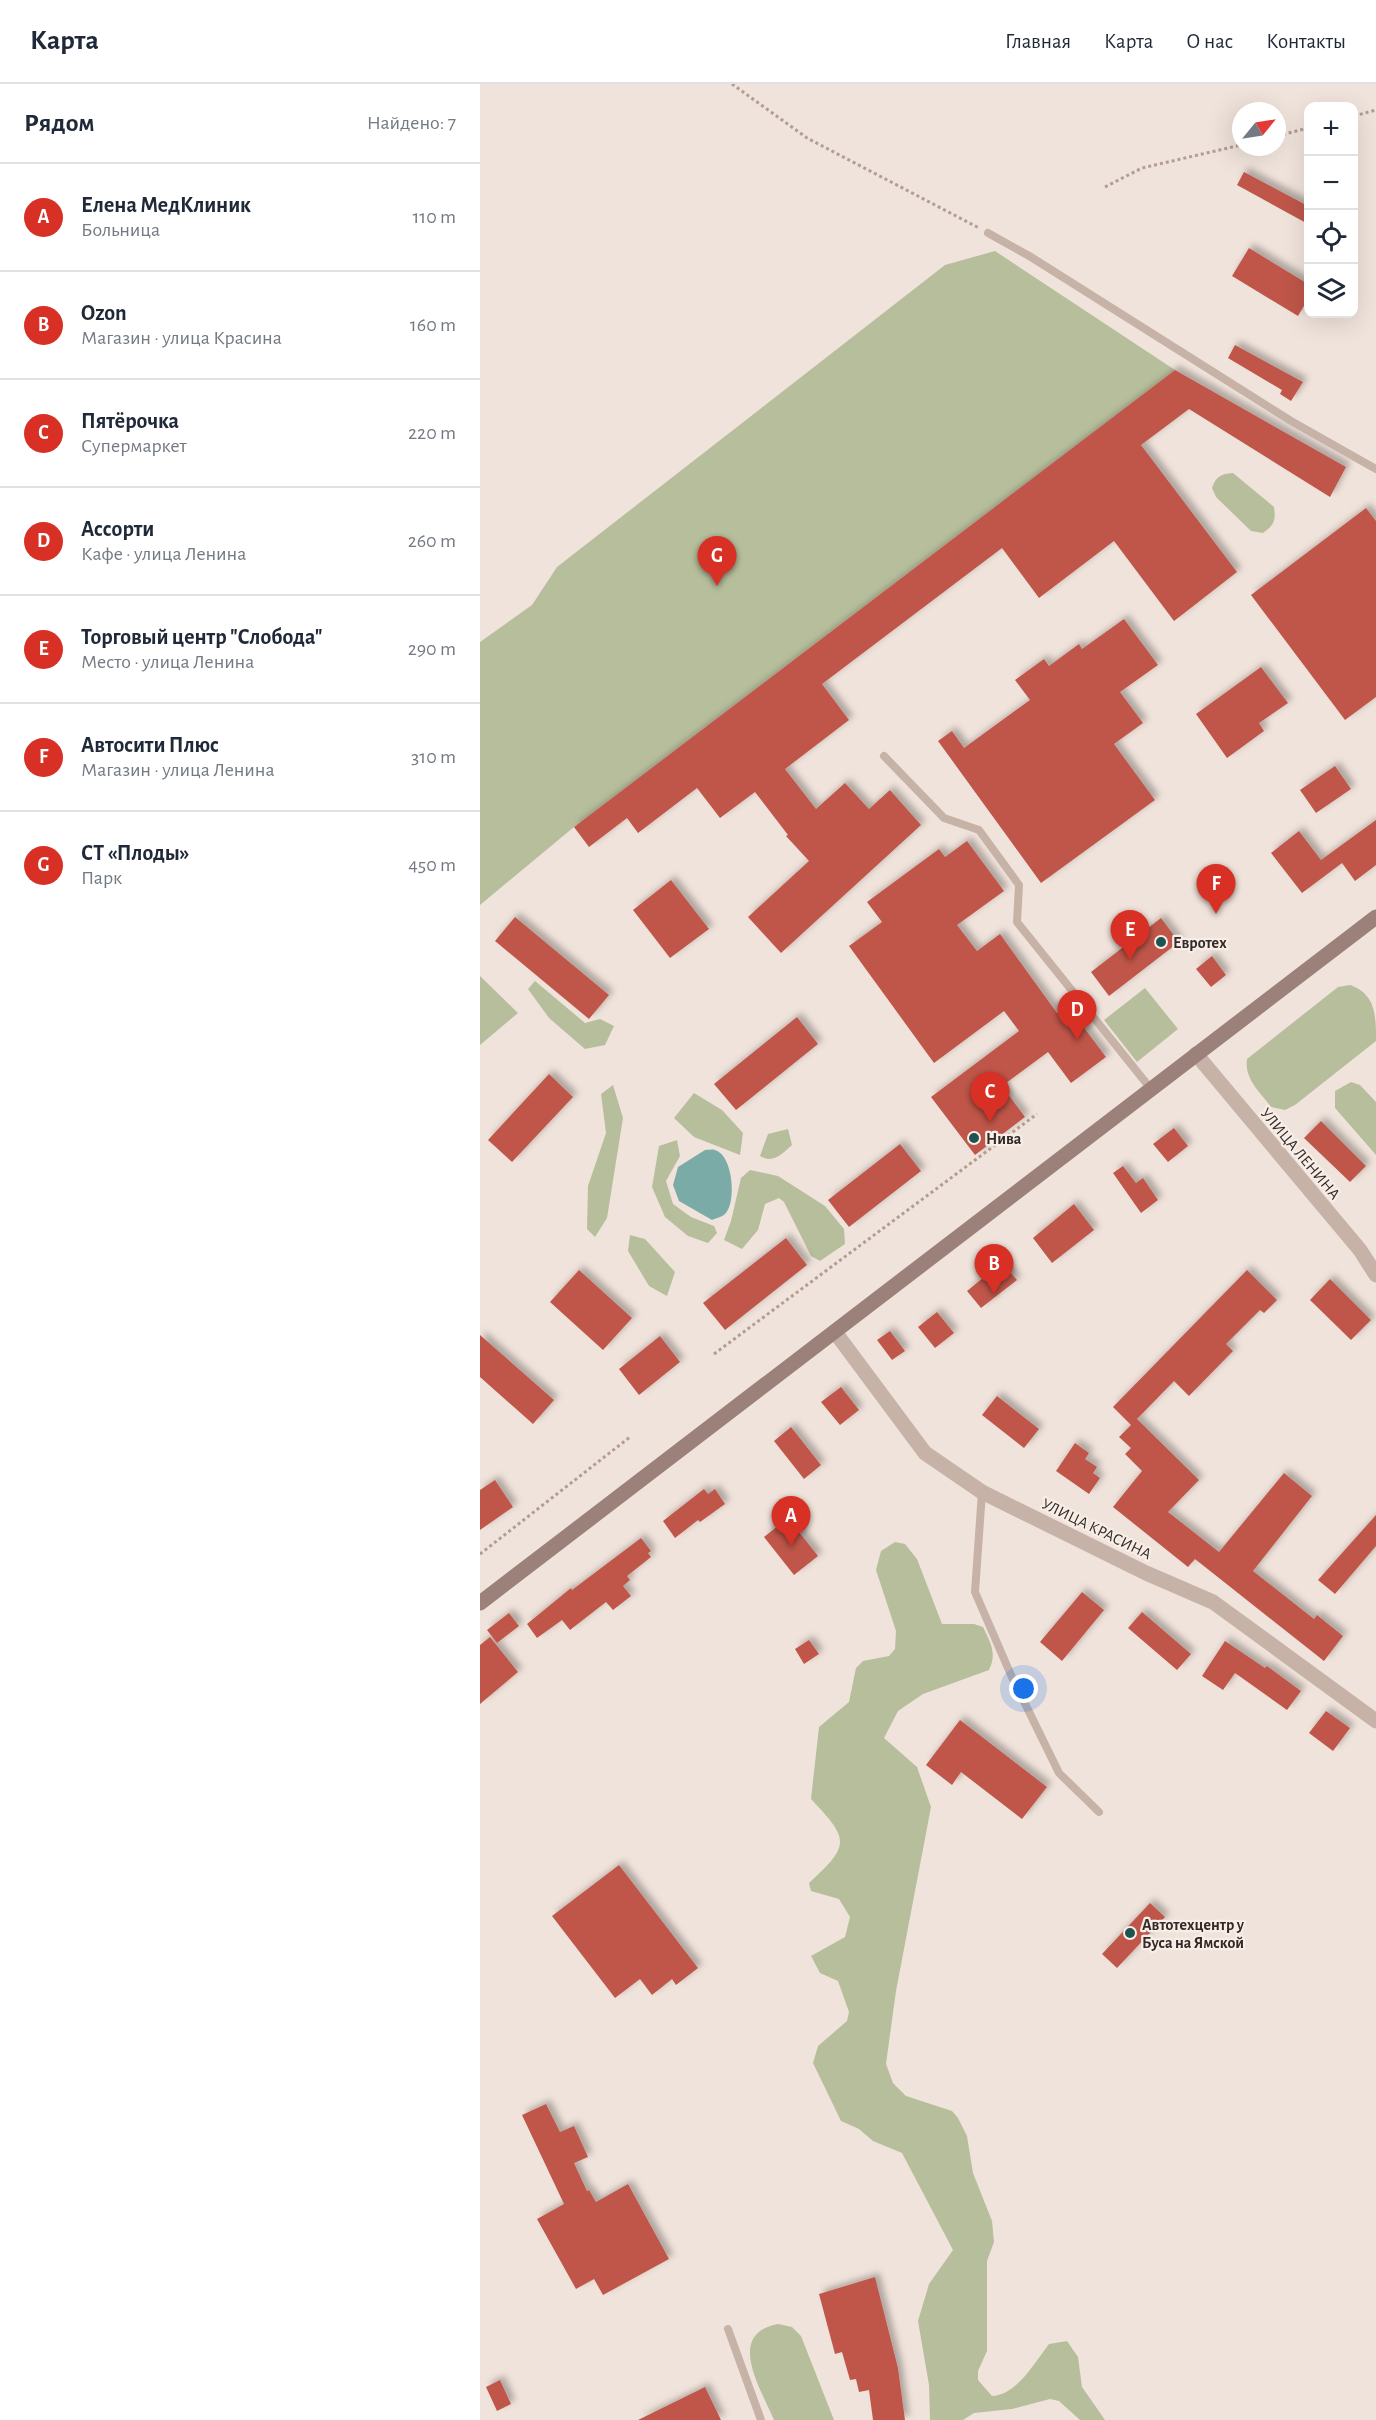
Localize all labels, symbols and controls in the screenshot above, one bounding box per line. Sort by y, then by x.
text: Карта [30,27,99,55]
text: Главная [1005,31,1071,52]
text: Карта [1104,31,1153,52]
text: О нас [1186,31,1233,52]
text: Контакты [1266,31,1346,52]
north arrow [1232,102,1286,156]
map controls [1304,102,1358,318]
button: + [1304,102,1358,156]
text: Рядом [24,110,95,136]
text: Найдено: 7 [367,113,456,133]
button: − [1304,156,1358,210]
text: Елена МедКлиник [81,194,251,216]
text: A [38,207,50,227]
text: 110 m [412,207,456,227]
button: locate [1304,210,1358,264]
text: Больница [81,220,160,240]
button: layers [1304,264,1358,318]
text: Ozon [81,302,127,324]
text: B [38,315,49,335]
text: 160 m [410,315,456,335]
text: Магазин · улица Красина [81,328,282,348]
text: Пятёрочка [81,410,179,432]
text: C [38,423,49,443]
text: 220 m [408,423,456,443]
text: Супермаркет [81,436,187,456]
text: Ассорти [81,518,154,540]
text: D [37,531,50,551]
text: 260 m [408,531,456,551]
pin: G [698,536,736,586]
text: Кафе · улица Ленина [81,544,246,564]
text: Торговый центр "Слобода" [81,626,323,648]
text: E [38,639,49,659]
text: 290 m [408,639,456,659]
text: Место · улица Ленина [81,652,254,672]
text: Автосити Плюс [81,734,219,756]
text: F [39,747,48,767]
text: 310 m [411,747,456,767]
text: Магазин · улица Ленина [81,760,275,780]
text: СТ «Плоды» [81,842,189,864]
text: G [38,855,49,875]
text: 450 m [408,855,456,875]
pin: F [1196,864,1236,914]
text: Парк [81,868,122,888]
pin: E [1110,910,1150,960]
marker: Евротех [1154,935,1168,949]
place label: Евротех [1173,935,1227,951]
pin: D [1058,990,1096,1040]
pin: C [970,1072,1010,1122]
street label: УЛИЦА ЛЕНИНА [1258,1105,1343,1203]
marker: Нива [967,1131,981,1145]
place label: Нива [986,1131,1022,1147]
pin: B [974,1244,1014,1294]
street label: УЛИЦА КРАСИНА [1039,1495,1154,1563]
pin: A [772,1496,810,1546]
your location [1009,1674,1038,1703]
place label: Автотехцентр у Буса на Ямской [1142,1917,1245,1952]
marker: Автотехцентр у Буса на Ямской [1123,1926,1137,1940]

